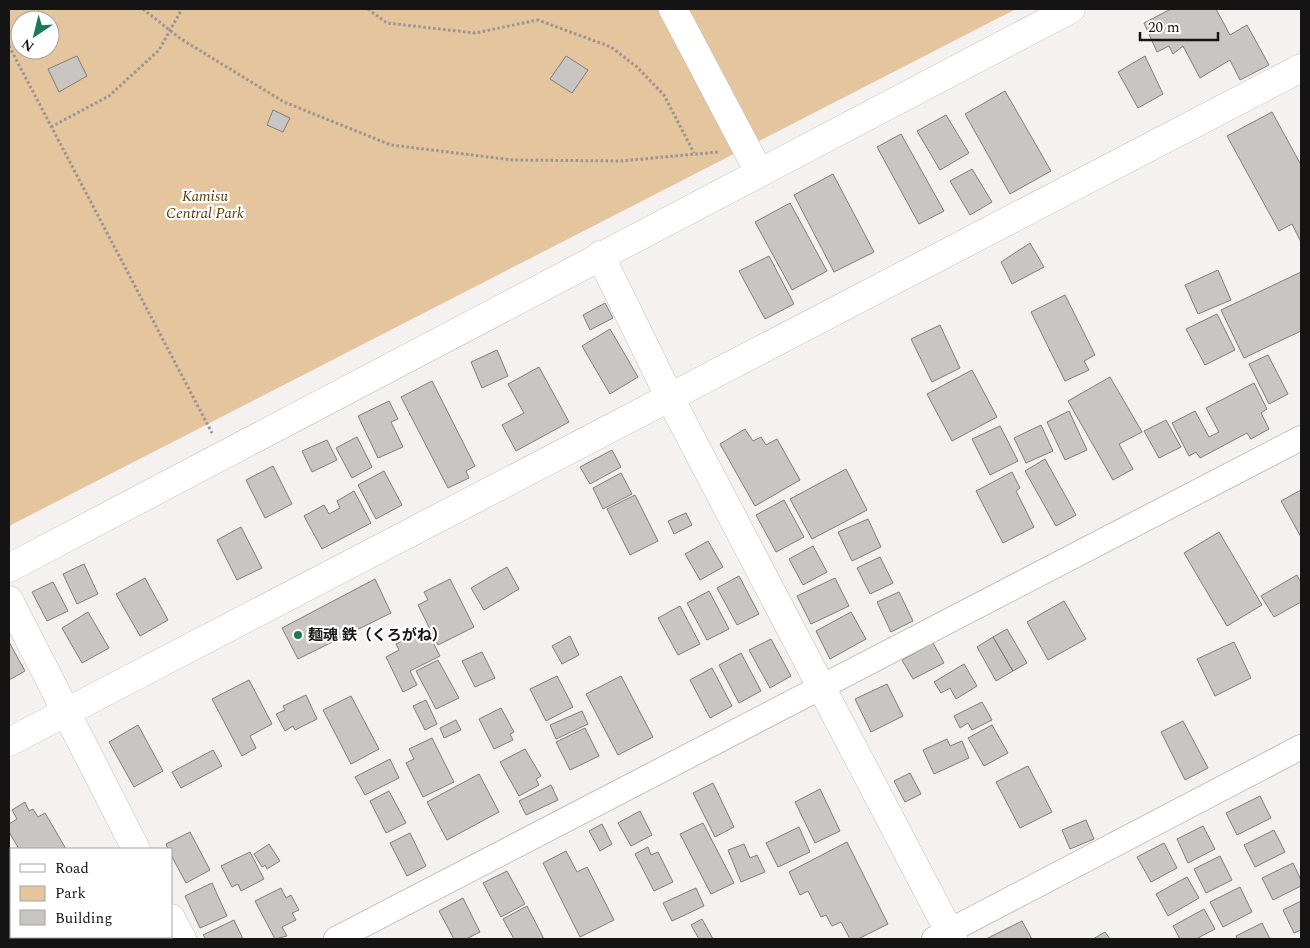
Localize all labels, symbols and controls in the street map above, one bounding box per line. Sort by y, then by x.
north arrow [10,10,60,60]
scale bar [1140,10,1218,42]
text: 20 m [1148,16,1180,39]
text: N [17,33,39,57]
park label: Kamisu Central Park [166,185,244,225]
place label: 麺魂 鉄（くろがね） [308,624,447,647]
marker: 麺魂 鉄（くろがね） [292,629,304,641]
legend [10,848,172,938]
text: Road [55,857,89,880]
text: Park [55,882,86,905]
text: Building [55,907,112,930]

